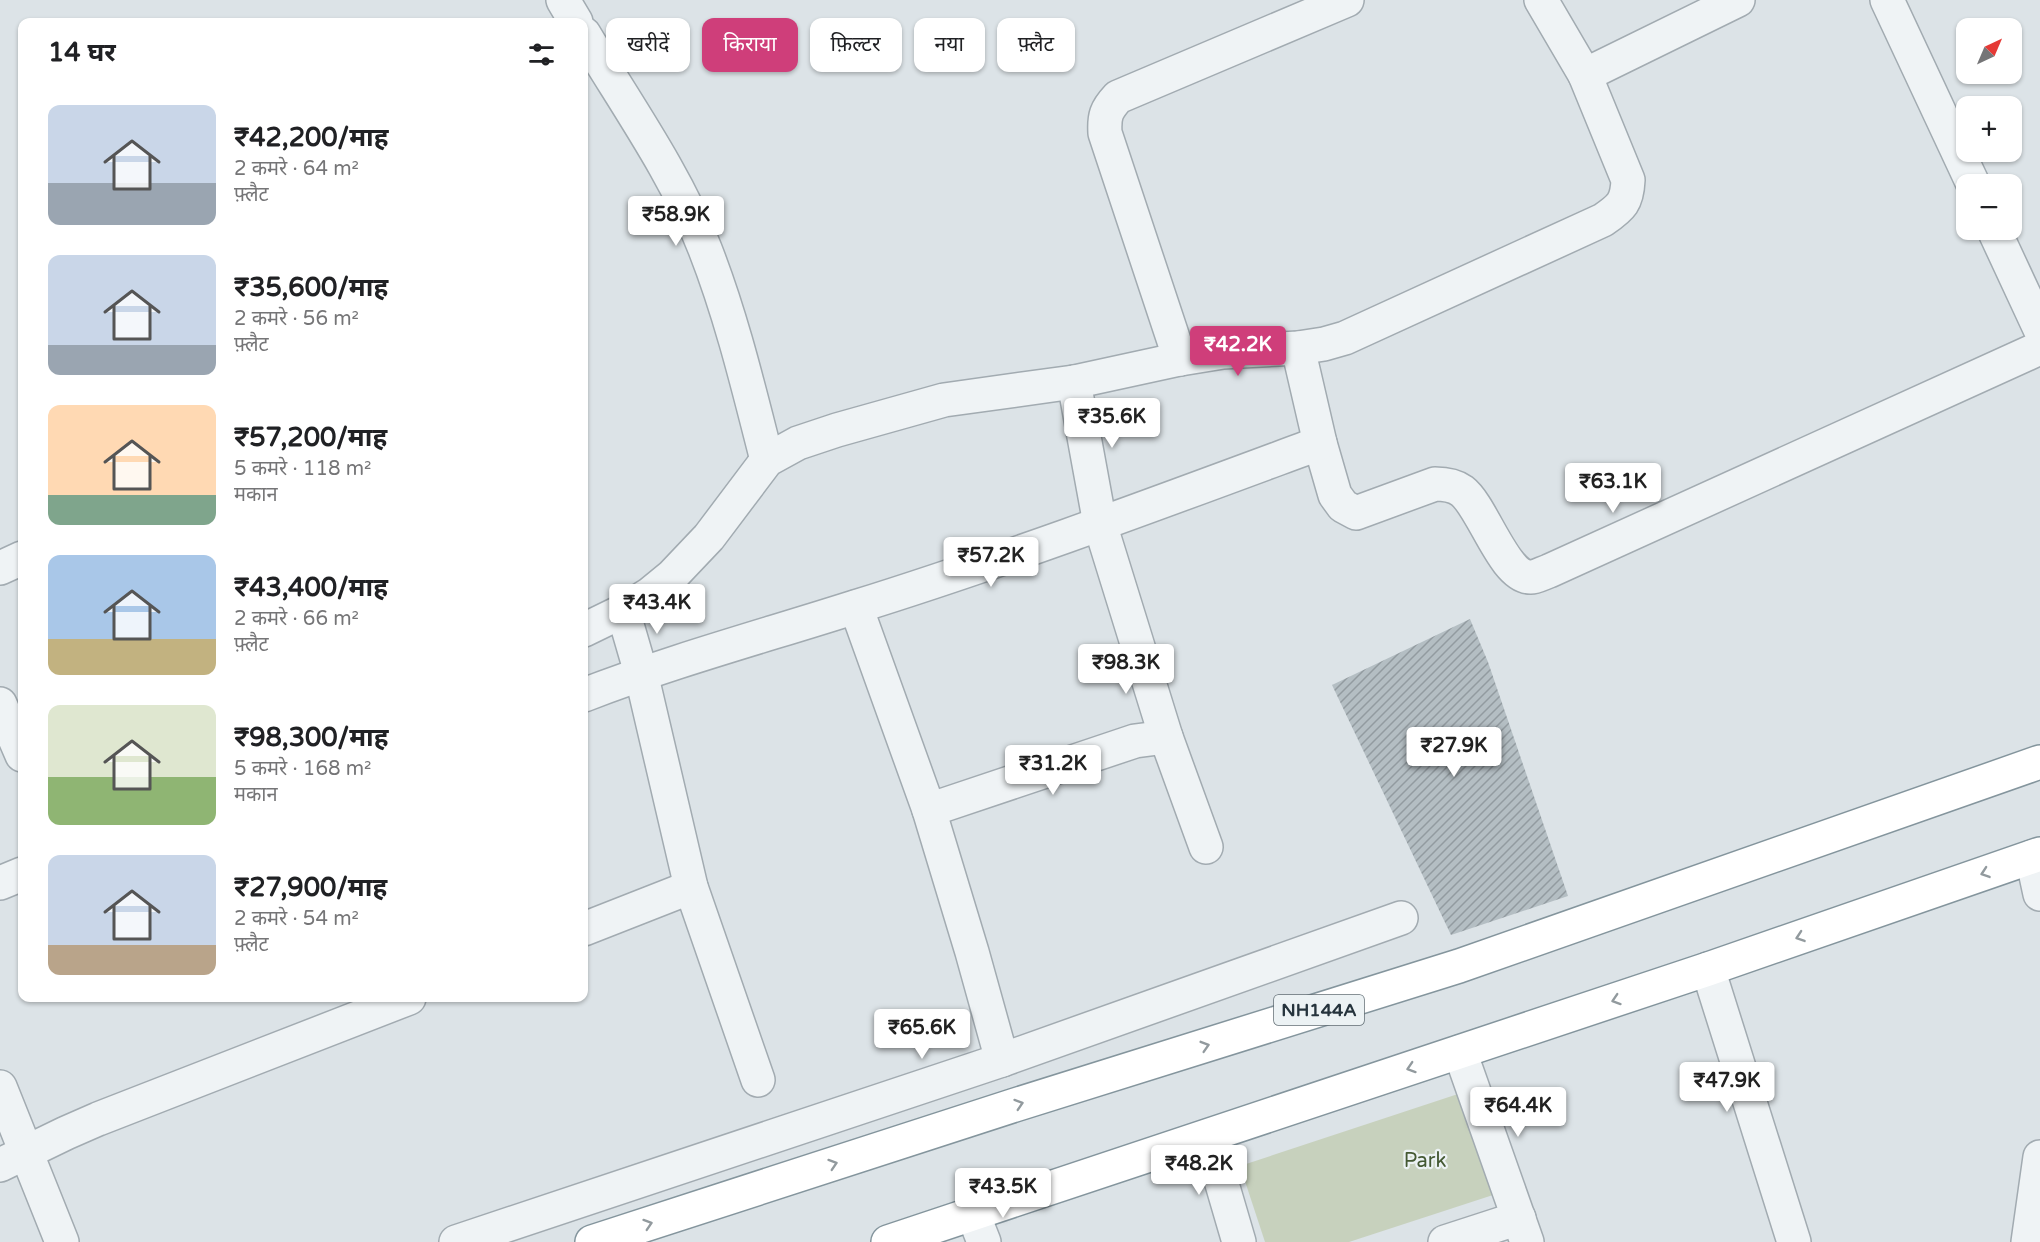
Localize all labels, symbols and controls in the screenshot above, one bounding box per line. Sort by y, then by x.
chip: खरीदें [606,18,690,72]
chip: किराया [702,18,798,72]
chip: फ़िल्टर [810,18,902,72]
chip: नया [914,18,985,72]
chip: फ़्लैट [997,18,1075,72]
north arrow [1956,18,2022,84]
map controls [1956,18,2022,240]
text: 14 घर [48,37,116,68]
icon: filters [525,38,558,71]
button: + [1956,96,2022,162]
text: ₹42,200/माह [234,122,388,153]
icon: home [96,129,168,201]
text: 2 कमरे · 64 m² [234,157,359,181]
button: − [1956,174,2022,240]
text: फ़्लैट [234,183,269,207]
pin: ₹58.9K [627,196,725,247]
text: ₹58.9K [642,203,710,227]
text: ₹35,600/माह [234,272,388,303]
icon: home [96,279,168,351]
text: 2 कमरे · 56 m² [234,307,359,331]
pin: ₹42.2K [1189,326,1287,377]
text: फ़्लैट [234,333,269,357]
text: ₹42.2K [1204,333,1272,357]
pin: ₹35.6K [1063,398,1161,449]
text: ₹35.6K [1078,405,1146,429]
text: ₹57,200/माह [234,422,387,453]
icon: home [96,429,168,501]
text: 5 कमरे · 118 m² [234,457,372,481]
pin: ₹63.1K [1564,463,1662,514]
text: ₹63.1K [1579,470,1647,494]
text: मकान [234,483,278,507]
pin: ₹57.2K [942,537,1040,588]
text: ₹57.2K [958,544,1024,568]
text: ₹43,400/माह [234,572,388,603]
icon: home [96,579,168,651]
pin: ₹43.4K [608,584,706,635]
text: ₹43.4K [623,591,691,615]
text: 2 कमरे · 66 m² [234,607,359,631]
text: फ़्लैट [234,633,269,657]
pin: ₹98.3K [1077,644,1175,695]
text: ₹98.3K [1092,651,1160,675]
text: ₹98,300/माह [234,722,388,753]
pin: ₹27.9K [1405,727,1503,778]
icon: home [96,729,168,801]
text: ₹27.9K [1421,734,1487,758]
pin: ₹31.2K [1004,745,1102,796]
text: ₹31.2K [1019,752,1087,776]
text: 5 कमरे · 168 m² [234,757,372,781]
text: मकान [234,783,278,807]
one-way arrow [1980,866,1991,879]
text: ₹27,900/माह [234,872,387,903]
icon: home [96,879,168,951]
text: 2 कमरे · 54 m² [234,907,359,931]
one-way arrow [1796,930,1806,943]
text: फ़्लैट [234,933,269,957]
one-way arrow [1611,993,1622,1005]
road number: NH144A [1274,995,1364,1025]
pin: ₹65.6K [873,1009,971,1060]
text: ₹65.6K [888,1016,956,1040]
one-way arrow [1199,1040,1210,1053]
one-way arrow [1406,1061,1417,1073]
pin: ₹47.9K [1678,1062,1776,1113]
text: ₹47.9K [1694,1069,1760,1093]
pin: ₹64.4K [1469,1087,1567,1138]
text: ₹64.4K [1484,1094,1552,1118]
one-way arrow [1013,1099,1024,1111]
pin: ₹48.2K [1150,1145,1248,1196]
park label: Park [1404,1149,1446,1173]
text: ₹48.2K [1165,1152,1233,1176]
one-way arrow [827,1159,838,1171]
pin: ₹43.5K [954,1168,1052,1219]
text: ₹43.5K [969,1175,1037,1199]
one-way arrow [642,1219,653,1231]

